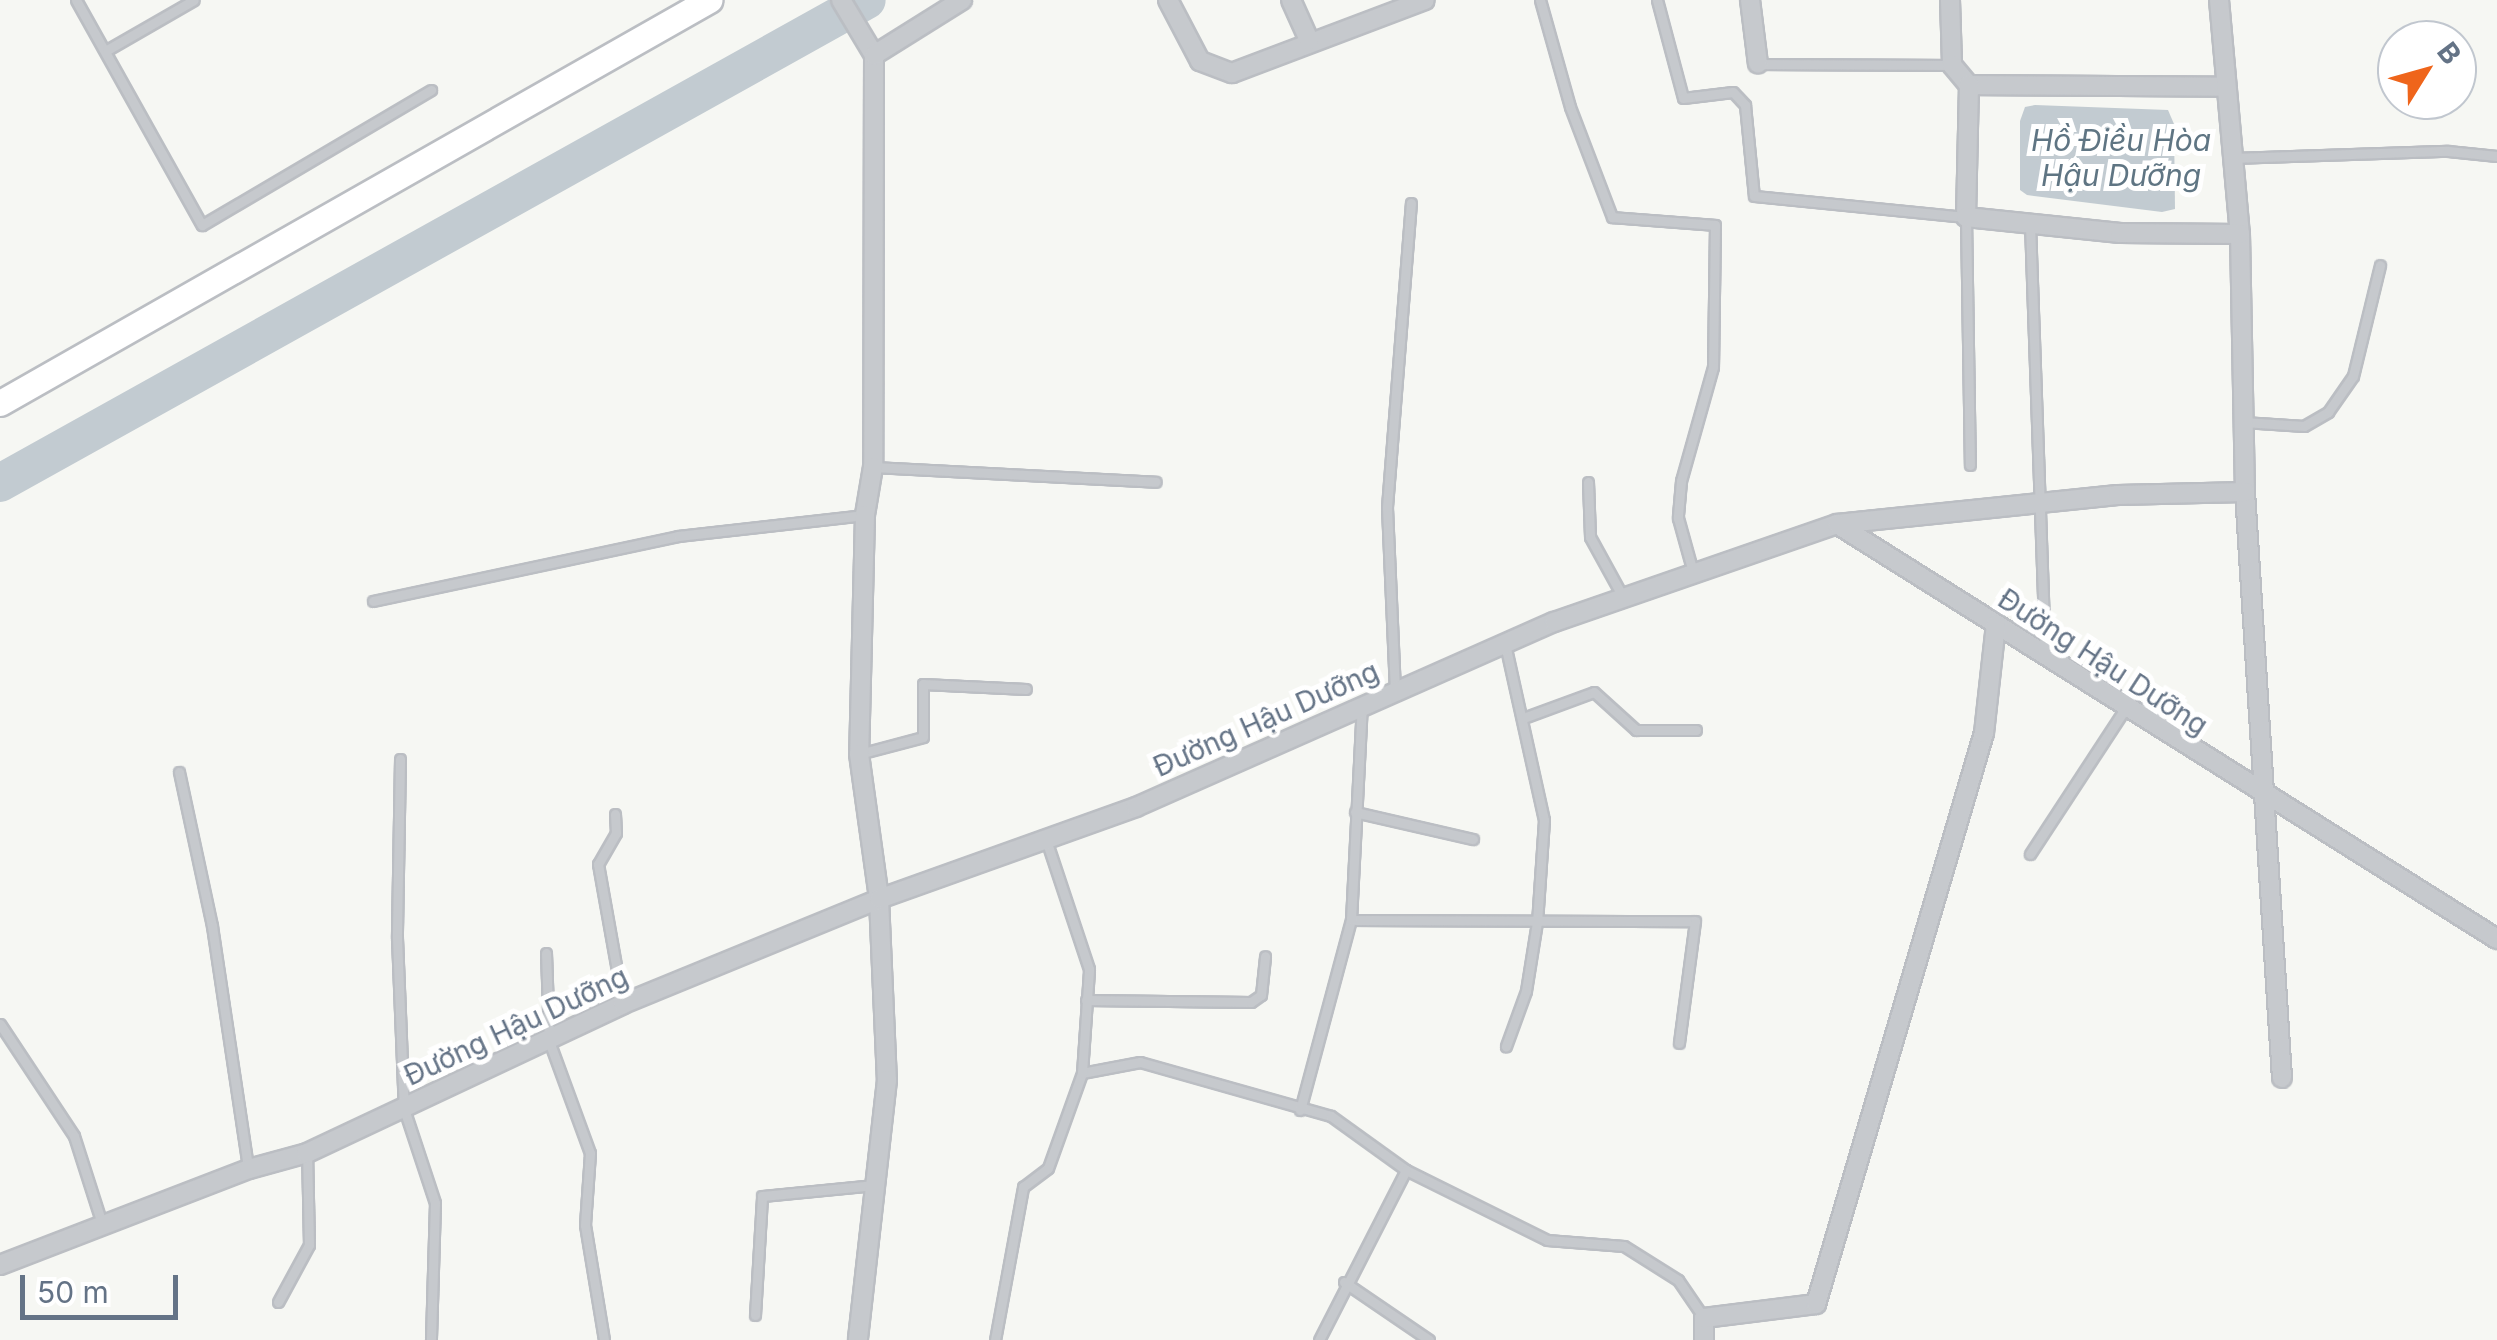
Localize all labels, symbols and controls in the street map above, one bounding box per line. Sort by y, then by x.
north arrow [2377,20,2477,120]
text: B [2430,36,2469,71]
water label: Hồ Điều Hòa Hậu Dưỡng [2031,122,2211,192]
street label: Đường Hậu Dưỡng [1992,582,2214,742]
street label: Đường Hậu Dưỡng [1148,654,1384,784]
street label: Đường Hậu Dưỡng [399,959,633,1093]
scale bar [25,1255,182,1317]
text: 50 m [37,1274,109,1310]

